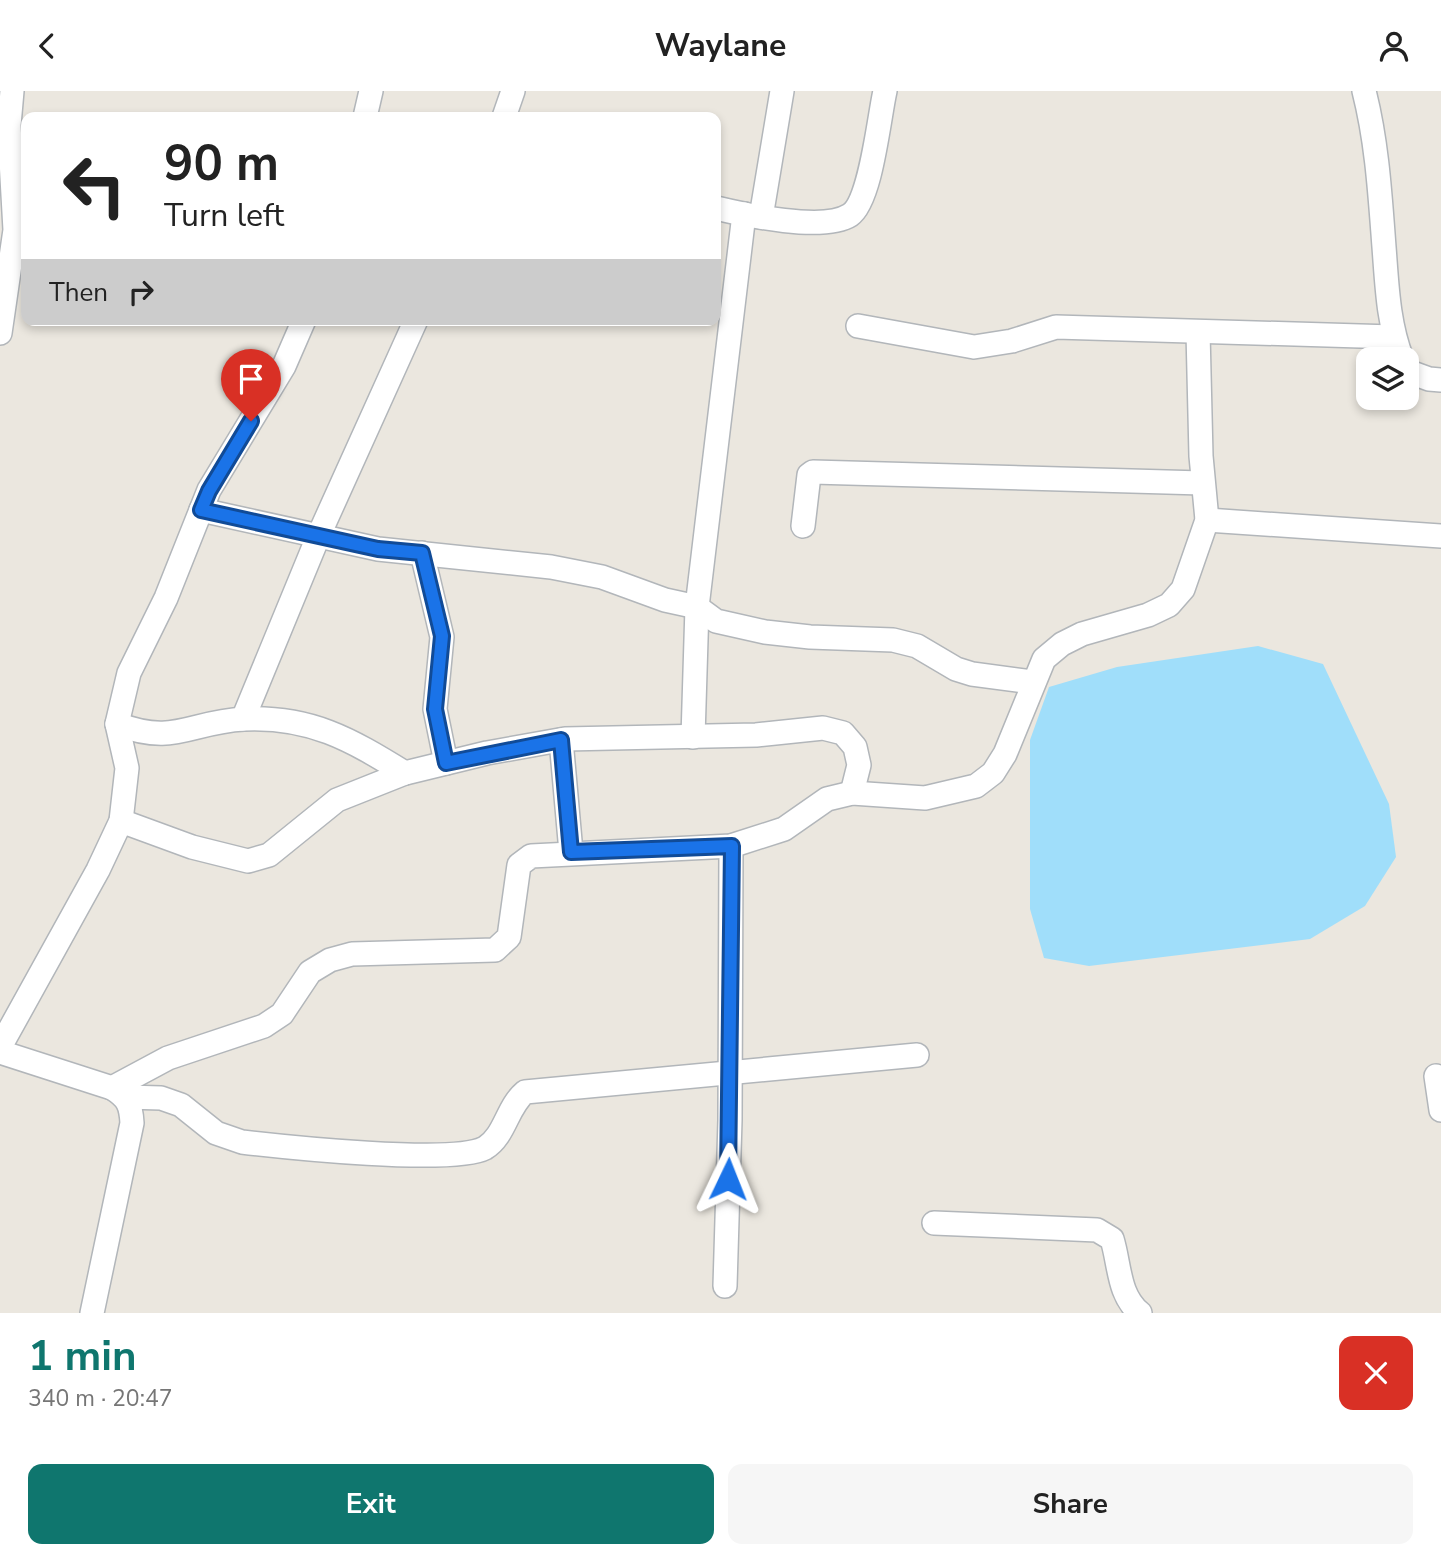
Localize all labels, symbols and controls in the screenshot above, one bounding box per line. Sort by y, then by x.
text: Waylane [655,24,786,67]
icon: back [28,27,66,65]
icon: person [1375,27,1413,65]
text: 90 m [164,130,279,197]
icon: left [49,140,140,231]
text: Turn left [164,194,284,237]
icon: right [122,273,160,311]
text: Then [49,275,108,310]
map controls [1356,347,1419,410]
button: layers [1356,347,1419,410]
pin [221,349,281,421]
icon: arrive [232,360,270,398]
position arrow [691,1142,765,1216]
text: 1 min [28,1328,137,1385]
button: close [1339,1336,1413,1410]
text: 340 m · 20:47 [28,1383,173,1414]
button: Exit [28,1464,714,1544]
button: Share [728,1464,1413,1544]

